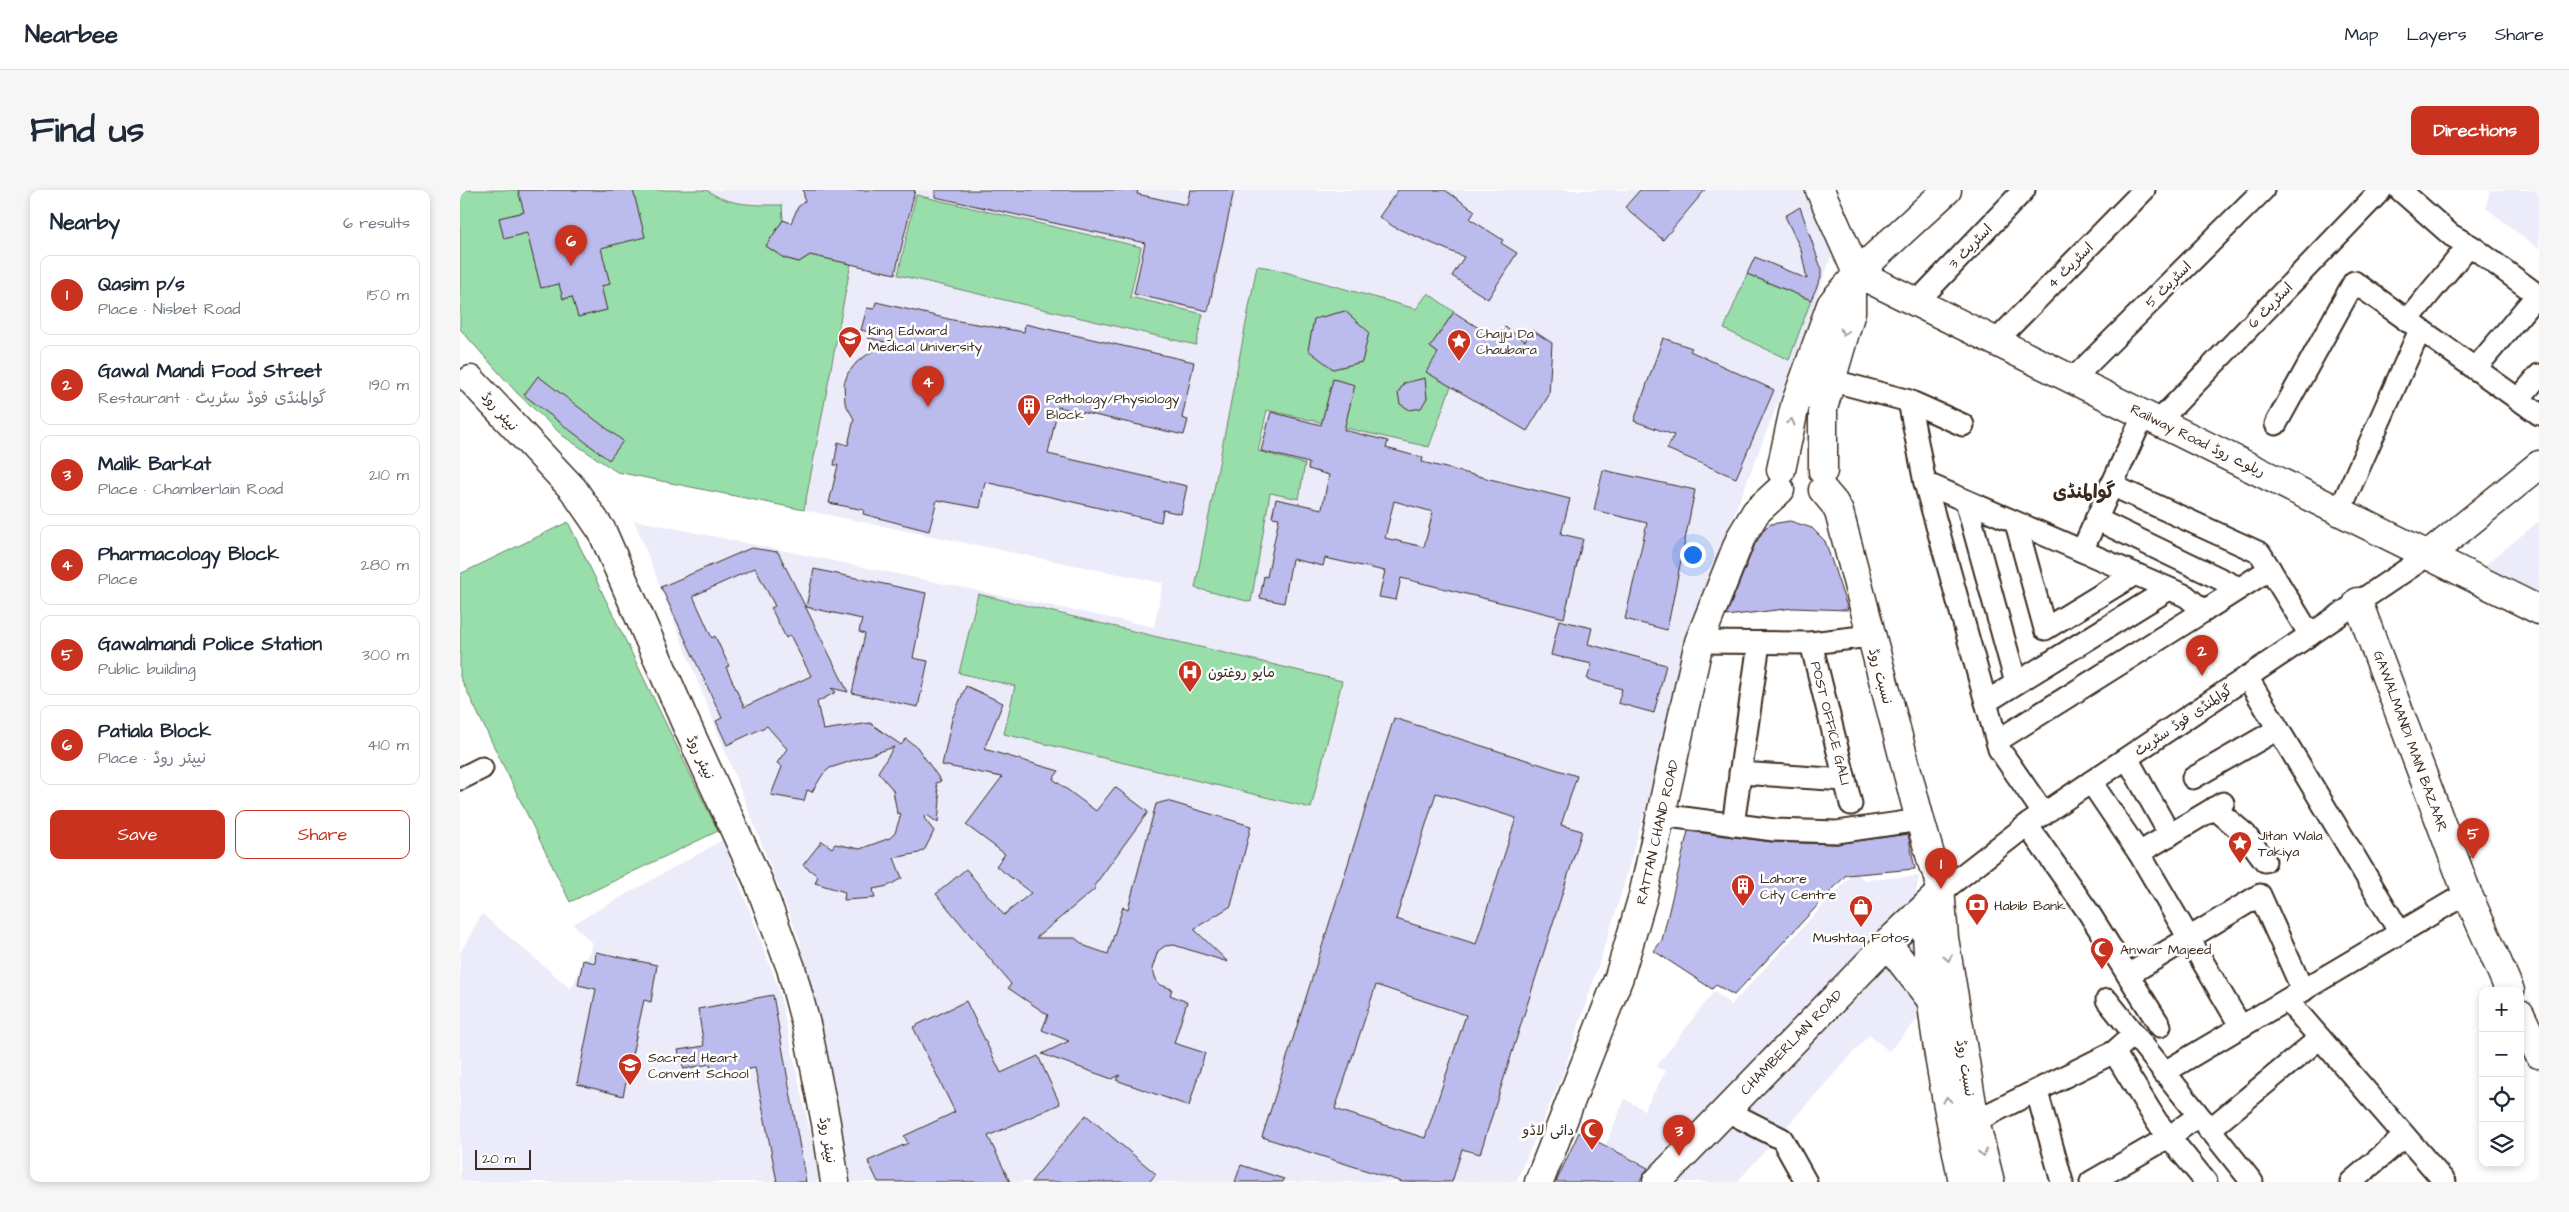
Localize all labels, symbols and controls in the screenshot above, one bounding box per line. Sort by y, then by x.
text: Nearbee [25,18,118,52]
text: Map [2344,22,2378,47]
text: Layers [2406,22,2467,47]
text: Share [2495,22,2544,47]
text: Find us [30,106,144,155]
button: Directions [2411,106,2539,155]
text: Nearby [50,208,120,237]
text: 6 results [343,212,410,234]
street label: اسٹریٹ 3 [1944,220,1997,274]
pin: 6 [555,225,587,266]
street label: اسٹریٹ 4 [2043,238,2098,293]
street label: اسٹریٹ 5 [2141,257,2196,312]
text: Qasim p/s [98,271,185,298]
street label: اسٹریٹ 6 [2244,278,2298,333]
text: 1 [66,284,68,306]
text: 150 m [367,284,409,306]
text: Place · Nisbet Road [98,298,240,320]
place label: King Edward Medical University [868,321,983,357]
place label: Chajju Da Chaubara [1476,324,1537,360]
school or university icon: King Edward Medical University [837,325,863,359]
one-way arrow [1840,327,1850,336]
place icon: Chajju Da Chaubara [1446,328,1472,362]
text: Gawal Mandi Food Street [98,358,322,385]
pin: 4 [912,366,944,407]
text: 2 [62,374,72,396]
text: 190 m [369,374,409,396]
text: Restaurant · گوالمنڈی فوڈ سٹریٹ [98,387,326,409]
street label: نیپئر روڈ [476,388,522,436]
place label: Pathology/Physiology Block [1046,389,1180,425]
building icon: Pathology/Physiology Block [1016,393,1042,427]
street label: Railway Road ریلوے روڈ [2127,400,2268,482]
one-way arrow [1785,418,1795,426]
text: Malik Barkat [98,451,211,478]
text: 3 [63,464,71,486]
text: 210 m [369,464,409,486]
text: Place · Chamberlain Road [98,478,283,500]
district label: گوالمنڈی [2053,479,2116,506]
text: Pharmacology Block [98,541,279,568]
your location [1680,542,1706,568]
text: 4 [62,554,72,576]
text: 280 m [361,554,409,576]
text: Place [98,568,138,590]
text: Gawalmandi Police Station [98,631,322,658]
pin: 2 [2186,635,2218,676]
text: 5 [61,644,73,666]
text: 300 m [362,644,409,666]
street label: نسبت روڈ [1863,646,1897,706]
street label: GAWALMANDI MAIN BAZAAR [2368,648,2452,835]
text: Public building [98,658,196,680]
hospital icon: مایو روغتون [1177,659,1203,693]
street label: POST OFFICE GALI [1805,659,1855,787]
place label: مایو روغتون [1208,663,1275,683]
street label: گوالمنڈی فوڈ سٹریٹ [2130,680,2237,761]
text: Patiala Block [98,718,211,745]
street label: نیپئر روڈ [681,732,719,783]
text: 6 [62,734,72,756]
text: 410 m [367,734,409,756]
text: Place · نیپئر روڈ [98,747,206,769]
street label: RATTAN CHAND ROAD [1632,758,1684,907]
button: Save [50,810,225,859]
button: Share [235,810,410,859]
pin: 5 [2457,818,2489,859]
place label: Jitan Wala Takiya [2258,826,2323,862]
place icon: Jitan Wala Takiya [2227,830,2253,864]
pin: 1 [1925,848,1957,889]
place label: Lahore City Centre [1760,869,1837,905]
building icon: Lahore City Centre [1730,873,1756,907]
bank icon: Habib Bank [1964,892,1990,926]
shop icon: Mushtaq Fotos [1848,894,1874,928]
place label: Habib Bank [1994,896,2066,916]
place label: Mushtaq Fotos [1813,928,1909,948]
mosque icon: Anwar Majeed [2089,936,2115,970]
place label: Anwar Majeed [2120,940,2211,960]
one-way arrow [1942,954,1952,963]
street label: CHAMBERLAIN ROAD [1736,985,1847,1100]
map controls [2479,987,2524,1167]
button: + [2479,987,2524,1032]
button: − [2479,1032,2524,1077]
street label: نسبت روڈ [1951,1038,1979,1098]
place label: Sacred Heart Convent School [648,1048,749,1084]
school or university icon: Sacred Heart Convent School [617,1052,643,1086]
button: locate [2479,1077,2524,1122]
one-way arrow [1942,1096,1952,1104]
pin: 3 [1663,1115,1695,1156]
street label: نیپئر روڈ [813,1116,841,1165]
mosque icon: دائی لاڈو [1579,1117,1605,1151]
place label: دائی لاڈو [1522,1121,1574,1141]
button: layers [2479,1122,2524,1167]
scale bar [475,1147,531,1170]
one-way arrow [1977,1148,1987,1156]
text: 20 m [482,1149,515,1169]

